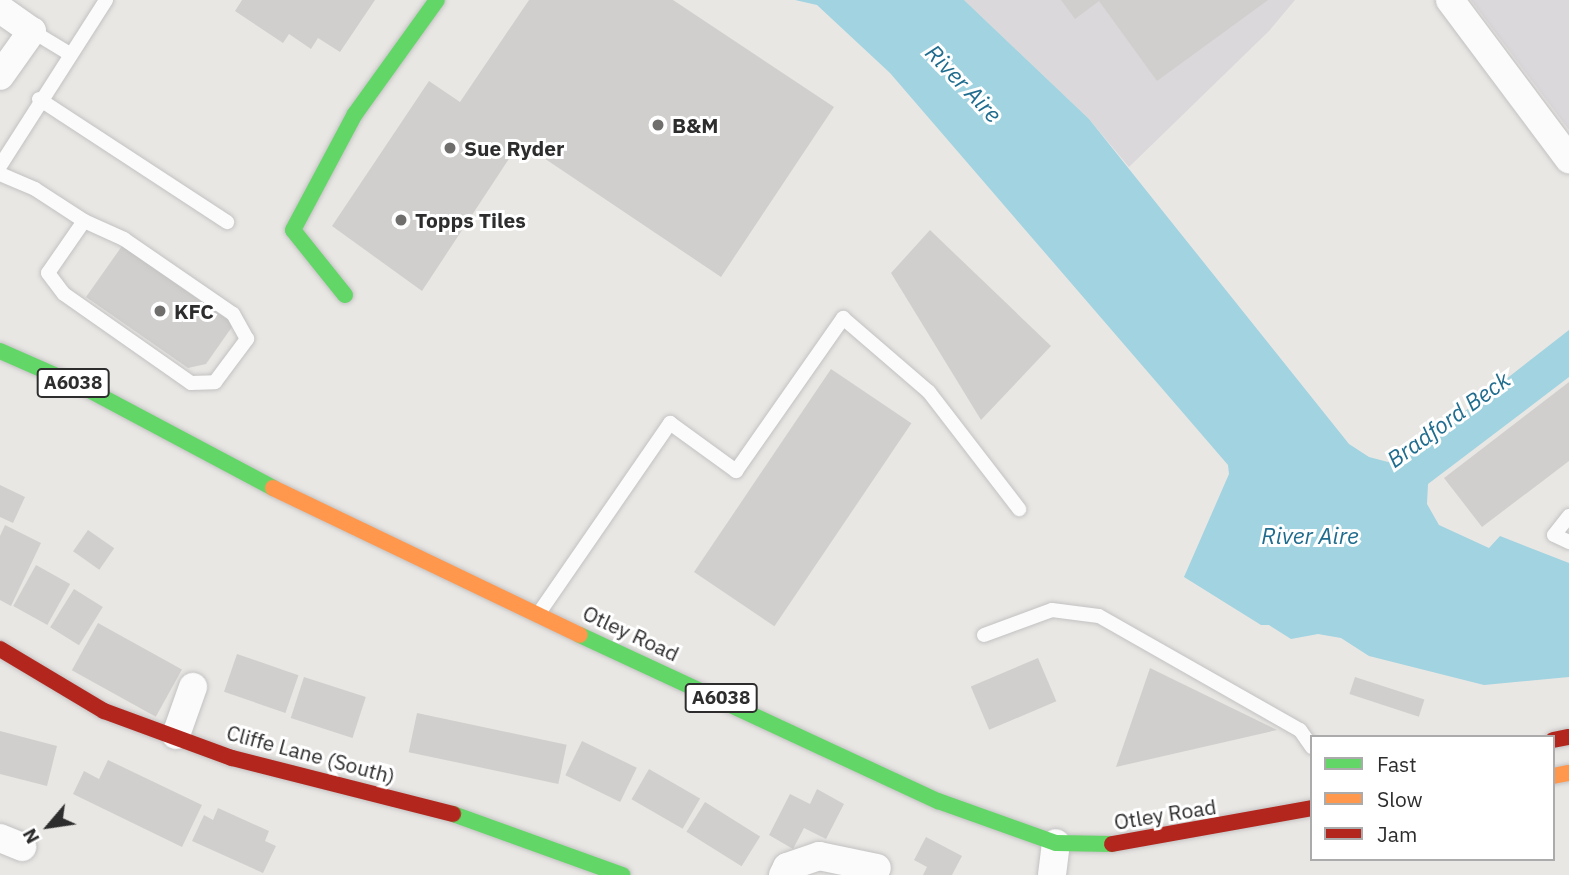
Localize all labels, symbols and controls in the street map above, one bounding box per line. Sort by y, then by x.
water label: River Aire [920,38,1008,128]
place label: B&M [672,112,718,138]
marker: B&M [650,117,666,133]
place label: Sue Ryder [464,135,565,161]
marker: Sue Ryder [442,140,458,156]
place label: Topps Tiles [415,207,526,233]
marker: Topps Tiles [393,212,409,228]
place label: KFC [174,298,214,324]
marker: KFC [152,303,168,319]
water label: Bradford Beck [1381,365,1515,473]
road number: A6038 [36,368,110,398]
water label: River Aire [1261,521,1359,549]
street label: Otley Road [579,600,683,666]
road number: A6038 [684,682,758,713]
street label: Cliffe Lane (South) [224,719,398,789]
legend [1310,735,1555,861]
text: Fast [1377,750,1417,778]
text: Slow [1377,785,1423,813]
north arrow [14,791,84,861]
street label: Otley Road [1112,793,1218,835]
text: Jam [1377,820,1417,848]
text: N [17,824,44,848]

